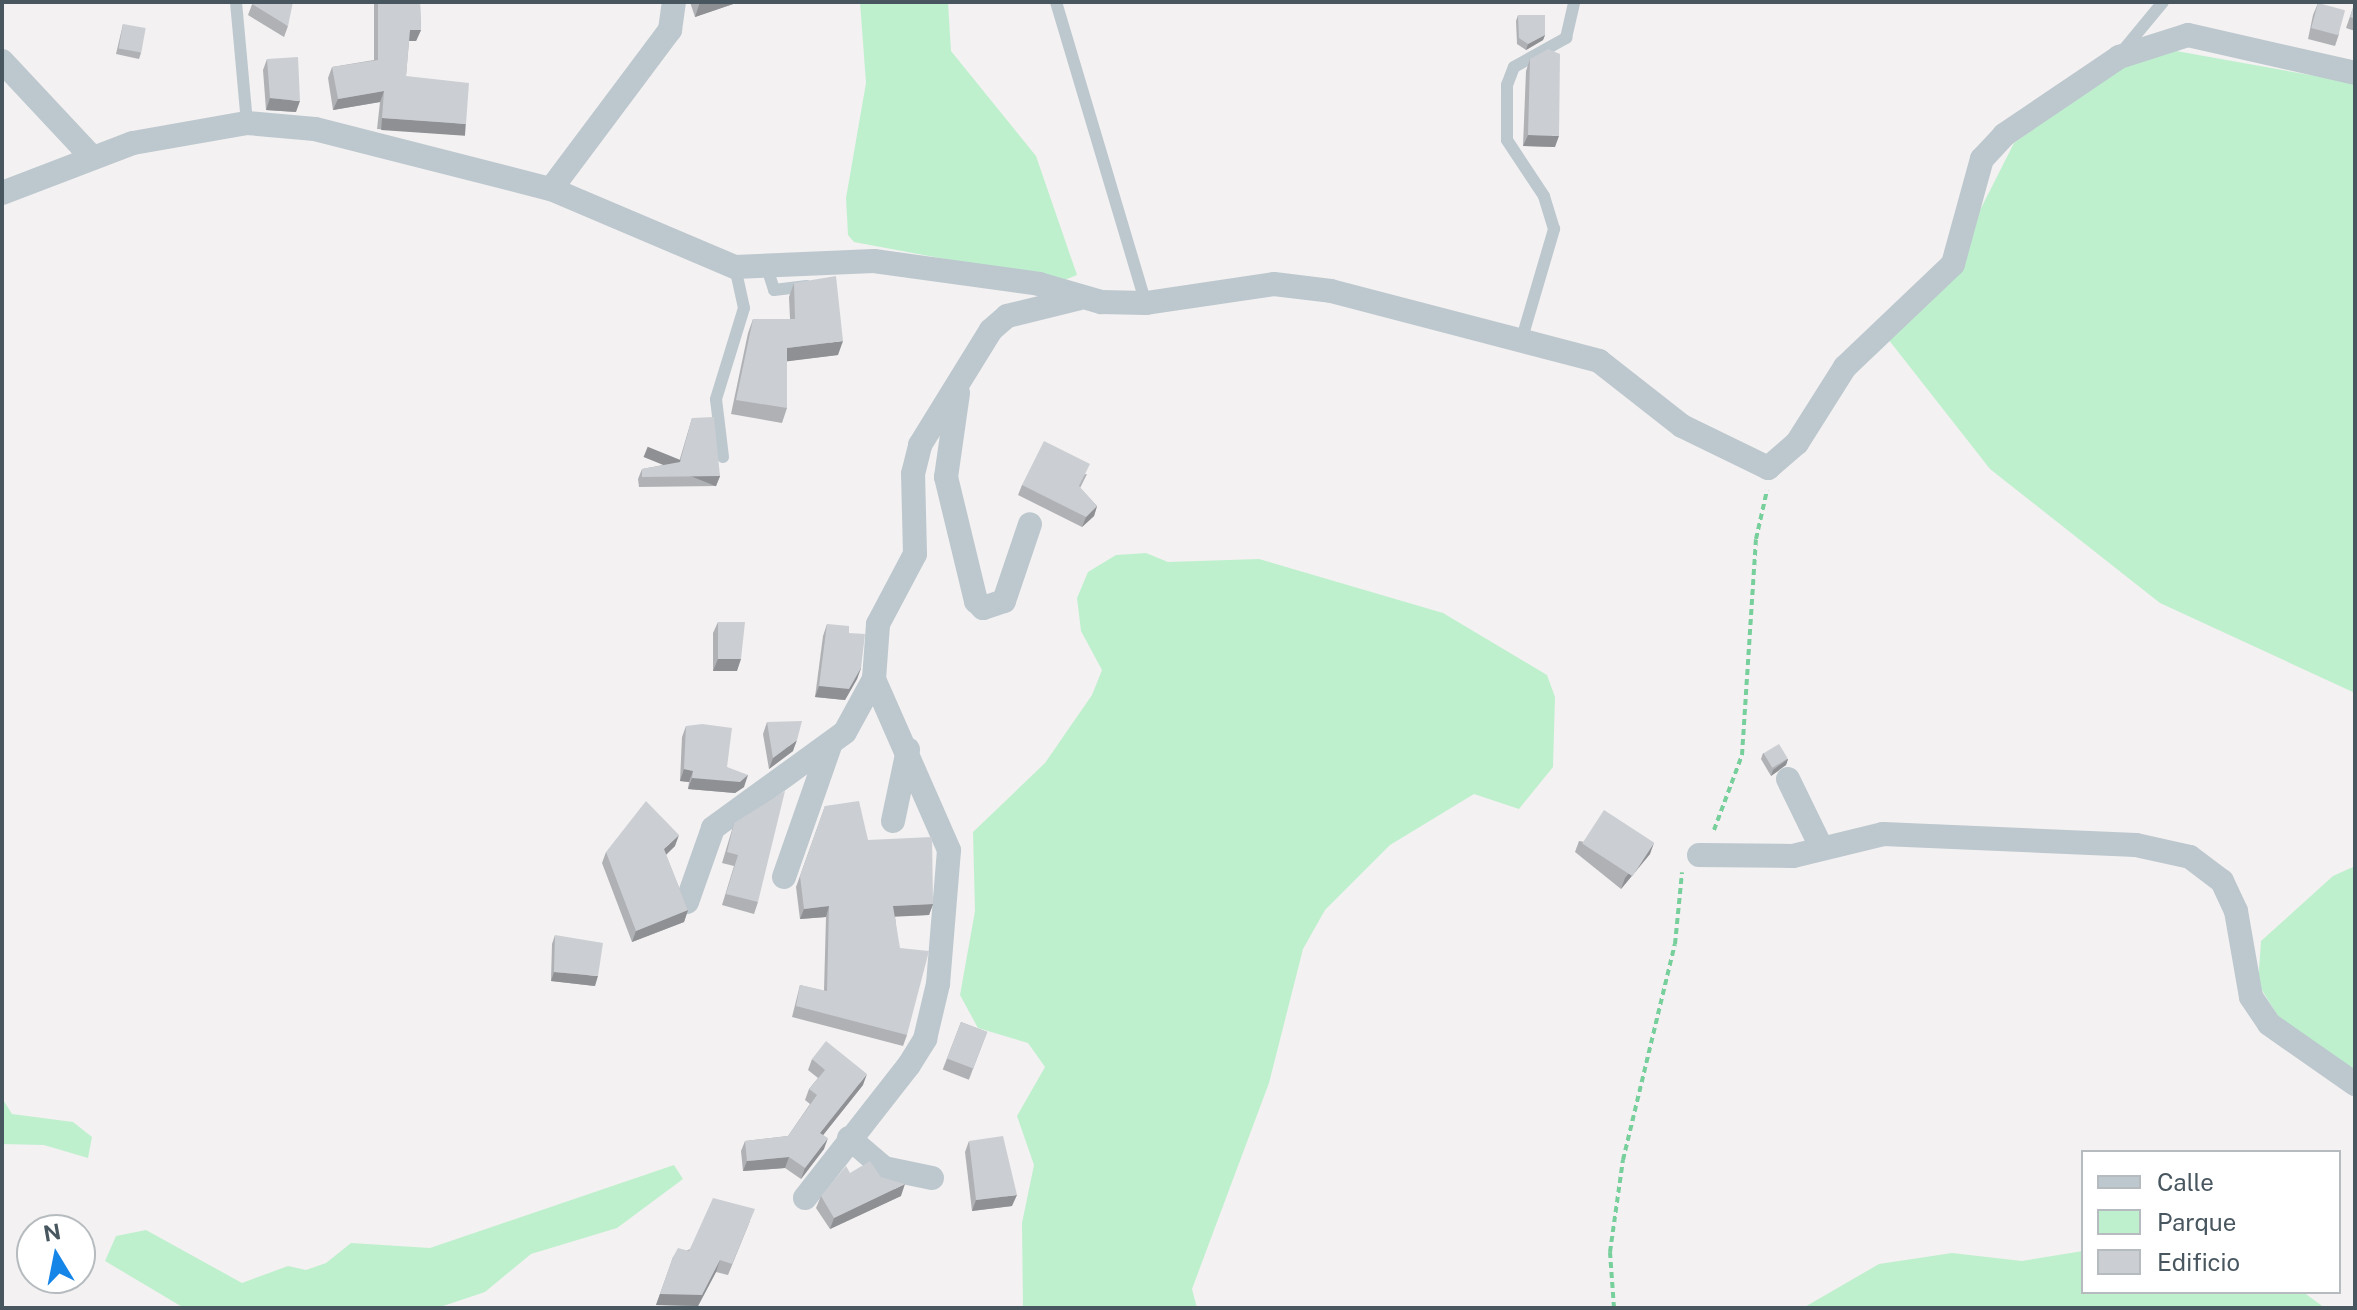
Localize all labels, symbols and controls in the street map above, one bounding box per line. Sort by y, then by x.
legend [2081,1150,2341,1294]
text: Calle [2157,1168,2214,1196]
text: Parque [2157,1208,2236,1236]
north arrow [16,1214,96,1294]
text: N [41,1218,63,1247]
text: Edificio [2157,1248,2240,1276]

